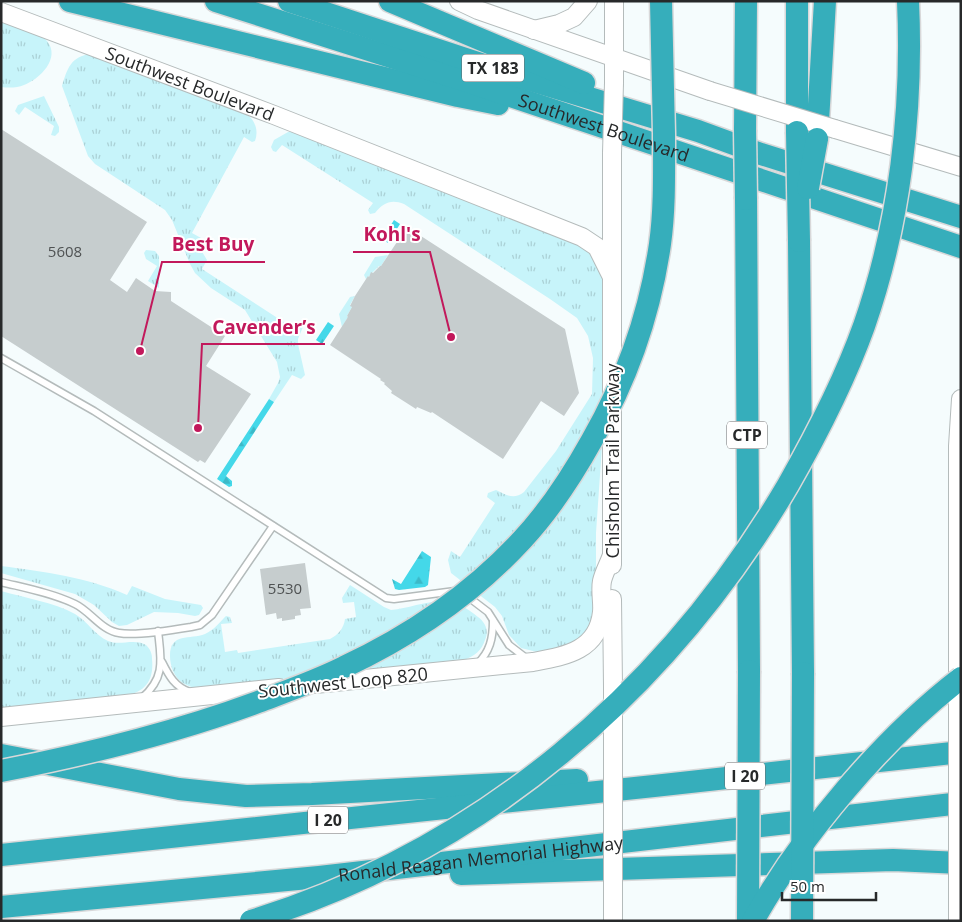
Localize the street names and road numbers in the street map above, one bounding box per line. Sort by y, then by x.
street label: Southwest Boulevard [102,41,278,126]
road number: TX 183 [462,54,524,82]
street label: Southwest Boulevard [516,88,692,167]
street label: Chisholm Trail Parkway [600,363,624,558]
road number: CTP [727,422,767,448]
street label: Southwest Loop 820 [257,661,429,703]
road number: I 20 [725,762,765,789]
road number: I 20 [308,806,348,834]
street label: Ronald Reagan Memorial Highway [337,830,625,887]

